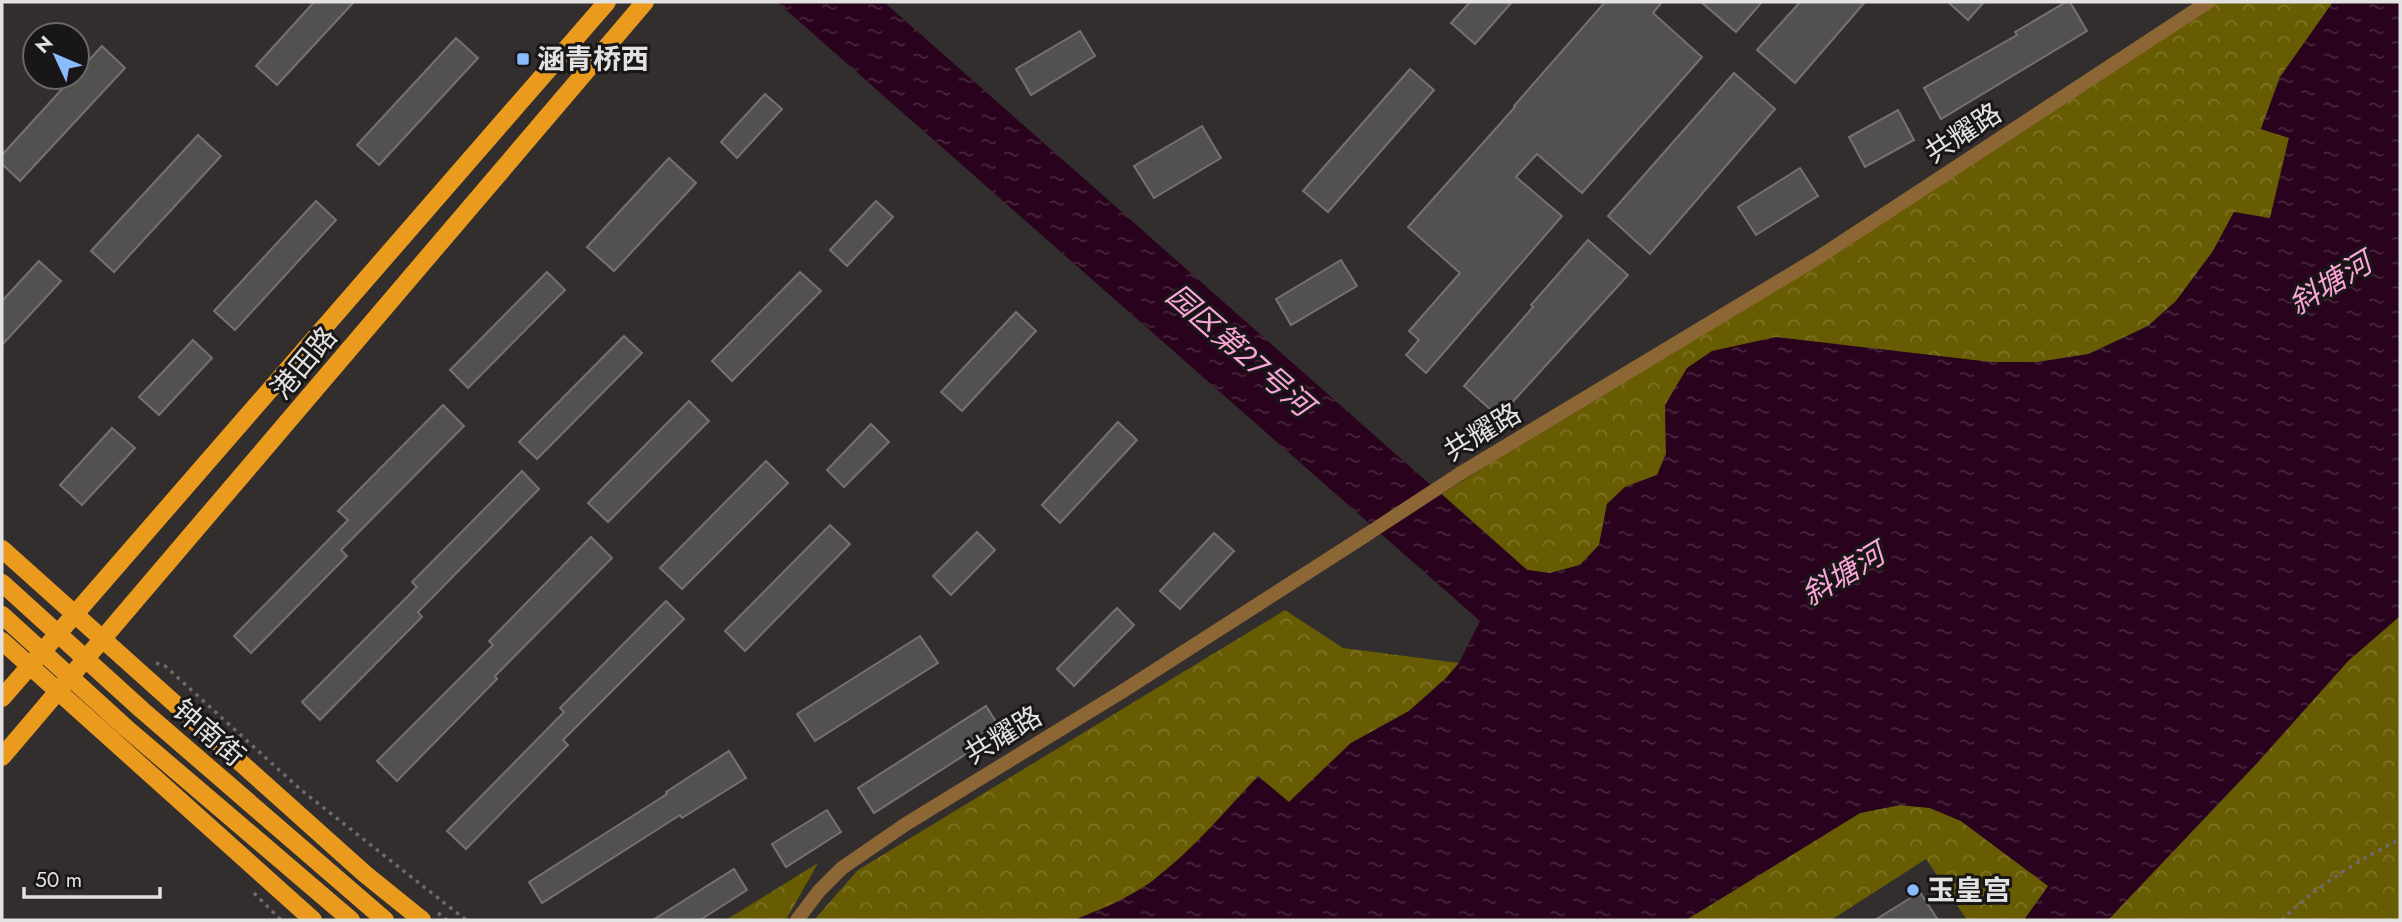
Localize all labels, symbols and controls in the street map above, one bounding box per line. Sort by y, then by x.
north arrow [21,21,91,91]
text: N [29,30,59,59]
place label: 涵青桥西 [537,39,649,80]
marker: 涵青桥西 [515,51,531,67]
street label: 共耀路 [1917,93,2009,173]
water label: 斜塘河 [2280,239,2384,325]
water label: 园区第27号河 [1157,274,1326,429]
street label: 港田路 [261,318,347,408]
street label: 共耀路 [1435,393,1529,471]
water label: 斜塘河 [1793,530,1897,616]
street label: 钟南街 [164,690,254,776]
street label: 共耀路 [956,696,1050,774]
scale bar [24,856,161,900]
text: 50 m [35,865,82,895]
place label: 玉皇宫 [1927,870,2011,911]
marker: 玉皇宫 [1905,882,1921,898]

